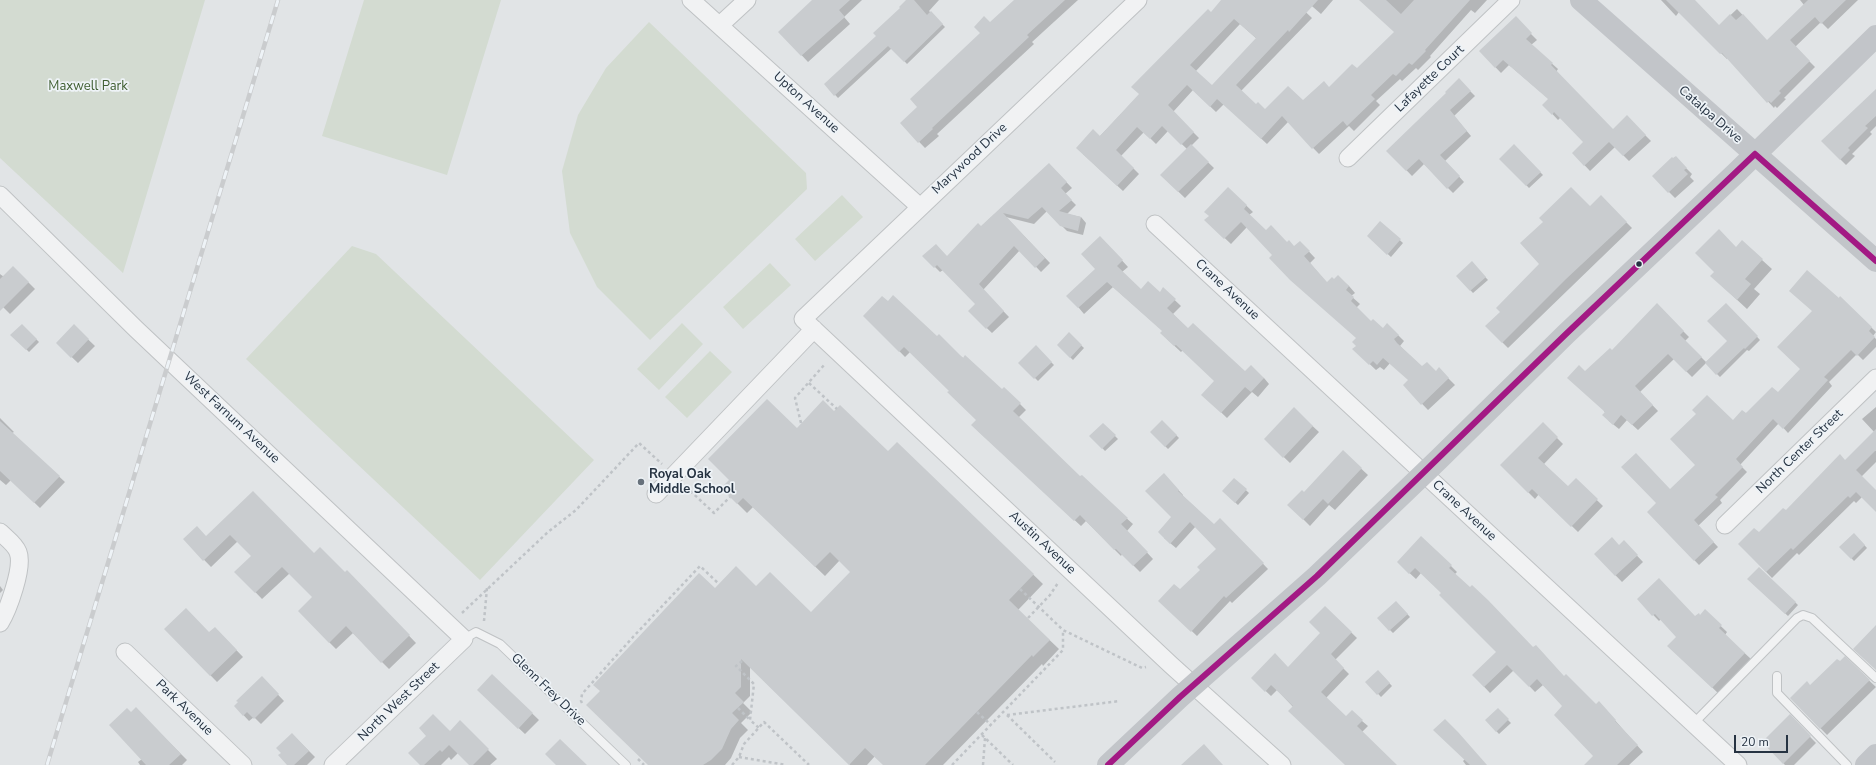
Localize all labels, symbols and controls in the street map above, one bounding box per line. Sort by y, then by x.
street label: Lafayette Court [1392,42,1468,116]
street label: Upton Avenue [770,69,842,137]
park label: Maxwell Park [48,79,128,95]
street label: Catalpa Drive [1675,83,1745,147]
street label: Marywood Drive [929,120,1011,198]
street label: Crane Avenue [1192,256,1262,324]
unlabelled marker [1634,259,1644,269]
street label: West Farnum Avenue [179,369,283,467]
street label: North Center Street [1753,407,1847,497]
place label: Royal Oak Middle School [649,467,735,498]
marker: Royal Oak Middle School [636,477,646,487]
street label: Crane Avenue [1429,477,1499,545]
street label: Austin Avenue [1005,508,1079,578]
street label: Glenn Frey Drive [508,651,588,729]
street label: North West Street [355,659,443,745]
street label: Park Avenue [152,677,216,739]
scale bar [1736,727,1790,753]
text: 20 m [1741,734,1769,750]

